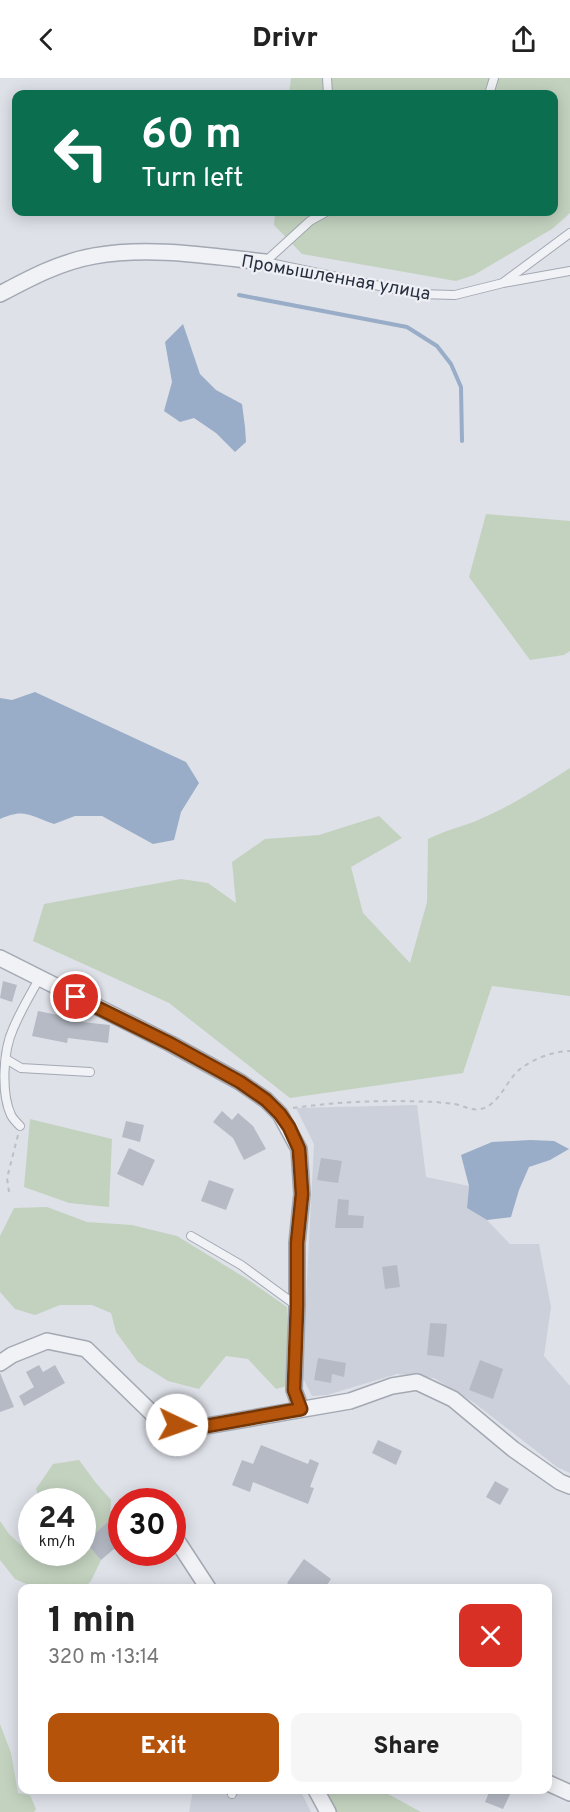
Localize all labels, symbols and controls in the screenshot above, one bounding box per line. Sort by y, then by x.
text: Drivr [252,22,318,56]
icon: back [30,23,63,56]
icon: share [507,23,540,56]
text: 60 m [141,110,242,163]
icon: left [42,114,120,192]
text: Turn left [141,162,243,196]
street label: Промышленная улица [239,250,432,306]
pin [50,971,101,1022]
icon: arrive [59,980,92,1013]
position arrow [145,1393,209,1457]
speed limit sign: 30 [108,1488,186,1566]
text: 24 [38,1501,76,1538]
text: km/h [39,1533,75,1552]
text: 1 min [48,1599,136,1645]
button: close [459,1604,522,1667]
text: 320 m · 13:14 [48,1645,159,1671]
button: Exit [48,1713,279,1782]
button: Share [291,1713,522,1782]

